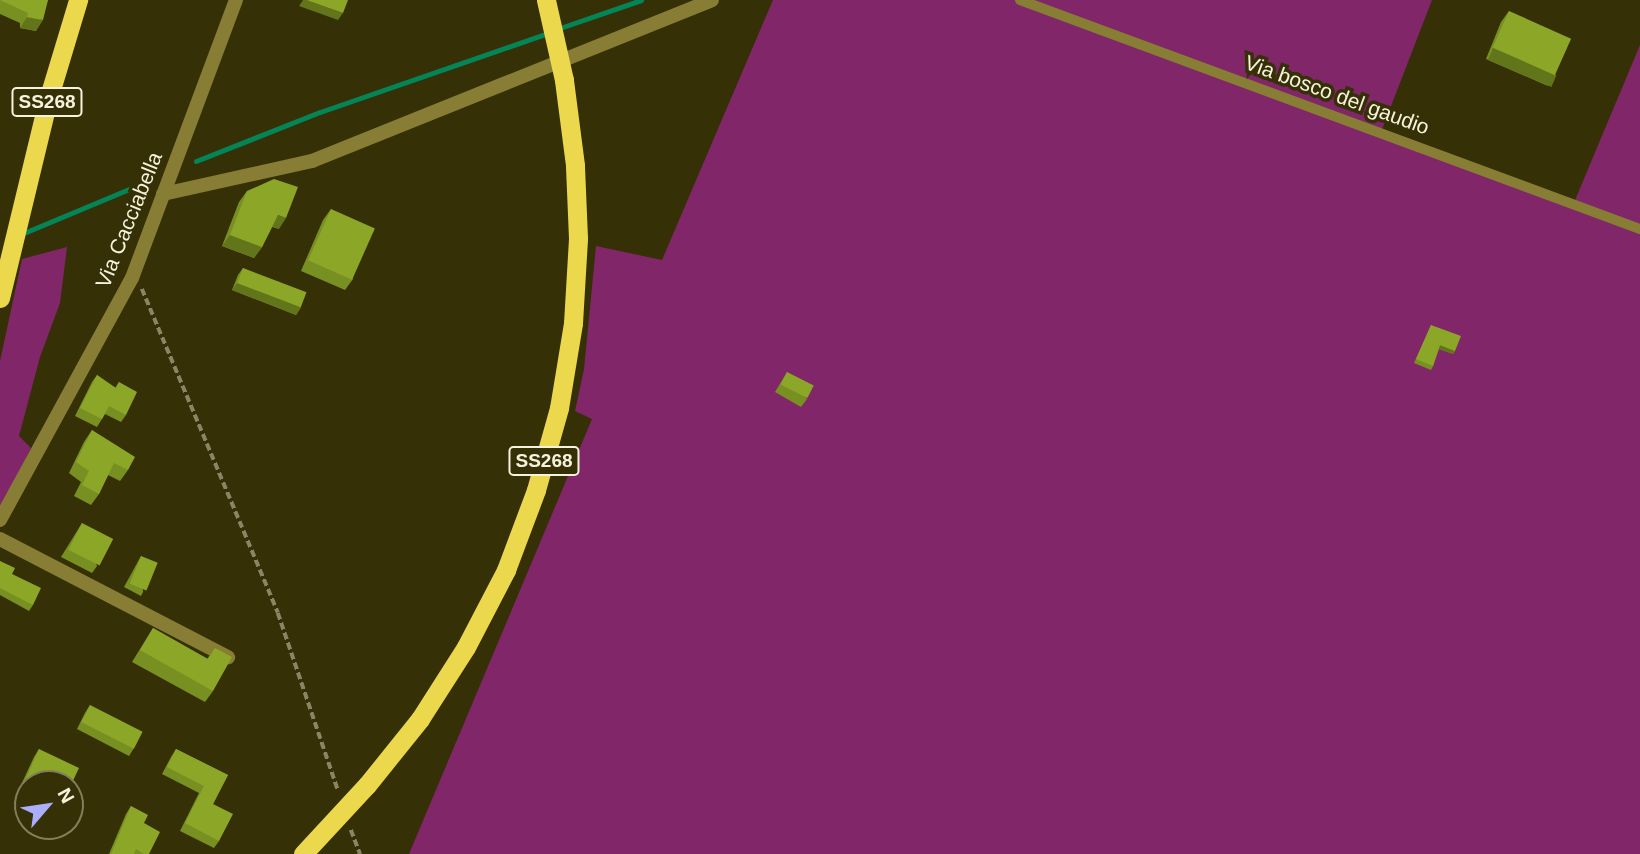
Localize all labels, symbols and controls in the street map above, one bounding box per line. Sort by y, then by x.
street label: Via bosco del gaudio [1241,50,1433,140]
road number: SS268 [10,86,84,118]
street label: Via Cacciabella [90,148,168,292]
road number: SS268 [507,446,581,476]
north arrow [14,770,84,840]
text: N [54,784,79,807]

